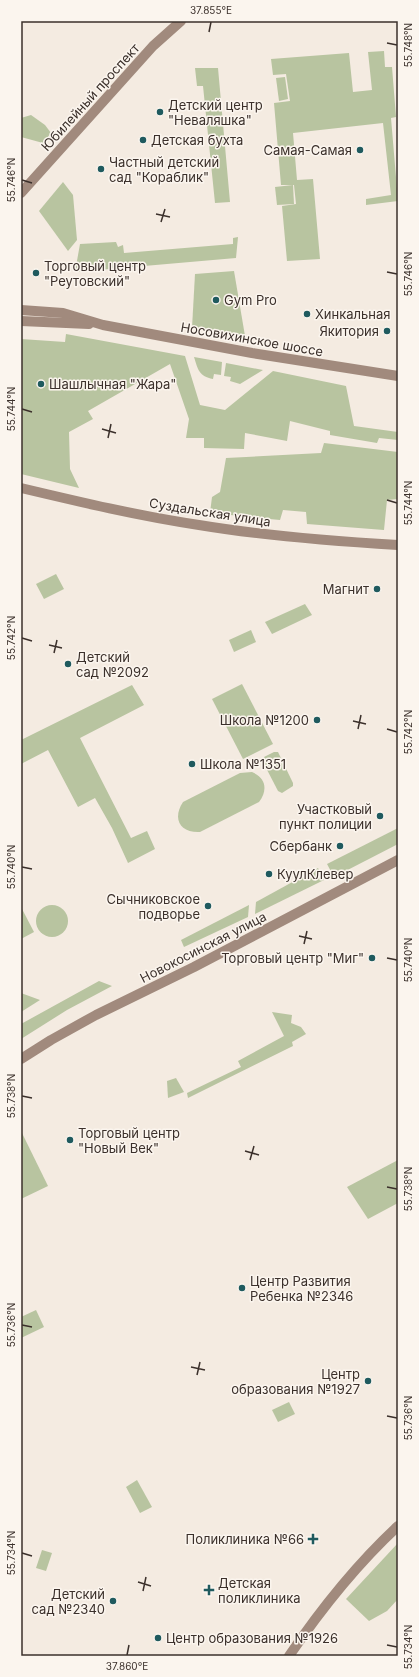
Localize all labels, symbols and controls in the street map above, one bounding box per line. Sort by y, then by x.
text: 37.855°E [190,4,232,16]
text: 55.748°N [402,23,414,67]
street label: Юбилейный проспект [38,40,142,154]
place label: Детский центр "Неваляшка" [168,97,263,128]
marker: Детский центр "Неваляшка" [155,107,165,117]
place label: Детская бухта [151,132,243,148]
marker: Детская бухта [138,135,148,145]
place label: Самая-Самая [263,142,352,158]
marker: Самая-Самая [355,145,365,155]
place label: Частный детский сад "Кораблик" [109,154,219,185]
text: 55.746°N [5,158,17,202]
marker: Частный детский сад "Кораблик" [96,164,106,174]
text: 55.746°N [402,252,414,296]
place label: Торговый центр "Реутовский" [44,258,146,289]
marker: Торговый центр "Реутовский" [31,268,41,278]
place label: Gym Pro [224,292,277,308]
marker: Gym Pro [211,295,221,305]
place label: Хинкальная [315,306,391,322]
marker: Хинкальная [302,309,312,319]
street label: Носовихинское шоссе [180,319,324,359]
place label: Якитория [319,323,379,339]
marker: Якитория [382,326,392,336]
place label: Шашлычная "Жара" [49,376,176,392]
marker: Шашлычная "Жара" [36,379,46,389]
text: 55.744°N [5,387,17,431]
text: 55.744°N [402,481,414,525]
street label: Суздальская улица [148,494,272,530]
place label: Магнит [323,581,369,597]
marker: Магнит [372,584,382,594]
text: 55.742°N [5,616,17,660]
place label: Детский сад №2092 [76,649,149,680]
marker: Детский сад №2092 [63,659,73,669]
text: 55.742°N [402,710,414,754]
place label: Школа №1200 [220,712,309,728]
marker: Школа №1200 [312,715,322,725]
place label: Школа №1351 [200,756,286,772]
marker: Школа №1351 [187,759,197,769]
place label: Участковый пункт полиции [279,801,372,832]
marker: Участковый пункт полиции [375,811,385,821]
place label: Сбербанк [270,838,332,854]
marker: Сбербанк [335,841,345,851]
text: 55.740°N [5,845,17,889]
place label: КуулКлевер [277,866,353,882]
marker: КуулКлевер [264,869,274,879]
place label: Сычниковское подворье [107,891,200,922]
marker: Сычниковское подворье [203,901,213,911]
street label: Новокосинская улица [137,908,269,986]
text: 55.740°N [402,938,414,982]
place label: Торговый центр "Миг" [221,950,364,966]
marker: Торговый центр "Миг" [367,953,377,963]
text: 55.738°N [5,1074,17,1118]
place label: Торговый центр "Новый Век" [78,1125,180,1156]
marker: Торговый центр "Новый Век" [65,1135,75,1145]
text: 55.738°N [402,1167,414,1211]
place label: Центр Развития Ребенка №2346 [250,1273,353,1304]
marker: Центр Развития Ребенка №2346 [237,1283,247,1293]
text: 55.736°N [5,1303,17,1347]
place label: Центр образования №1927 [231,1366,360,1397]
marker: Центр образования №1927 [363,1376,373,1386]
text: 55.736°N [402,1396,414,1440]
text: 55.734°N [5,1531,17,1575]
place label: Поликлиника №66 [185,1531,304,1547]
marker: Поликлиника №66 [307,1533,319,1545]
place label: Детская поликлиника [218,1575,301,1606]
marker: Детская поликлиника [203,1584,215,1596]
place label: Детский сад №2340 [32,1586,105,1617]
marker: Детский сад №2340 [108,1596,118,1606]
text: 55.734°N [402,1625,414,1669]
place label: Центр образования №1926 [166,1630,338,1646]
marker: Центр образования №1926 [153,1633,163,1643]
text: 37.860°E [106,1660,148,1672]

